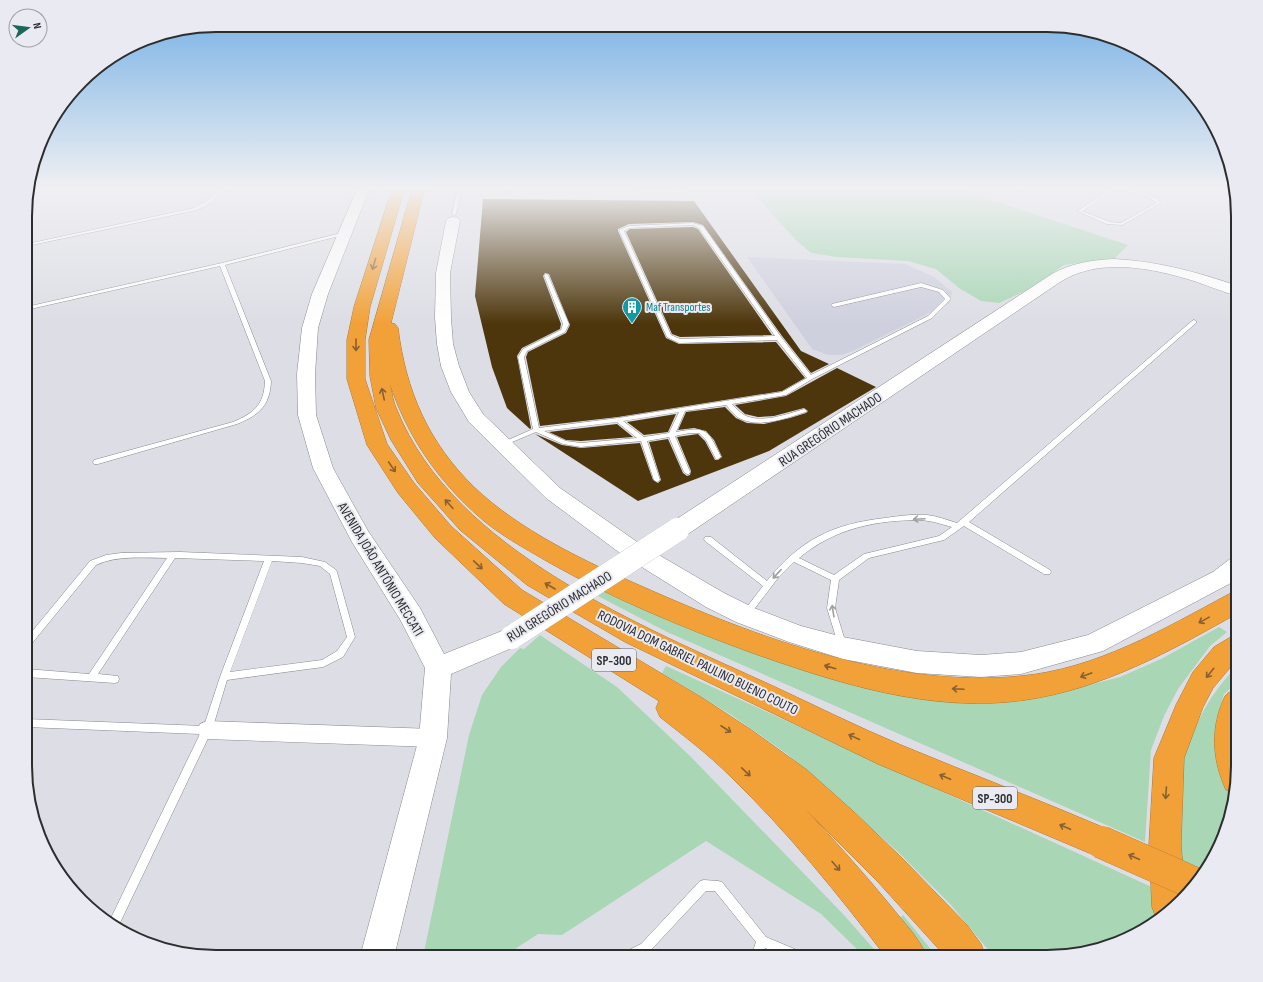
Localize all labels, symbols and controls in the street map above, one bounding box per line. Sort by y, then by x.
north arrow [8,8,48,48]
text: N [30,21,44,30]
one-way arrow [370,257,377,270]
building icon: Maf Transportes [621,296,643,324]
place label: Maf Transportes [646,300,711,315]
one-way arrow [352,338,360,351]
one-way arrow [378,388,386,401]
street label: RUA GREGÓRIO MACHADO [775,389,885,470]
one-way arrow [388,462,397,473]
street label: AVENIDA JOÃO ANTÔNIO MECCATI [333,498,427,639]
one-way arrow [445,499,454,509]
one-way arrow [913,515,926,522]
one-way arrow [473,560,483,569]
street label: RUA GREGÓRIO MACHADO [504,567,615,646]
one-way arrow [772,569,782,579]
one-way arrow [544,581,556,589]
one-way arrow [829,604,837,617]
street label: RODOVIA DOM GABRIEL PAULINO BUENO COUTO [595,606,801,719]
one-way arrow [1198,616,1210,624]
road number: SP-300 [592,649,636,671]
one-way arrow [823,663,836,670]
one-way arrow [1205,667,1214,678]
one-way arrow [1080,671,1092,679]
one-way arrow [952,685,965,693]
one-way arrow [720,725,731,733]
one-way arrow [848,733,860,740]
one-way arrow [741,767,752,776]
one-way arrow [940,773,952,780]
one-way arrow [1163,786,1170,799]
road number: SP-300 [973,787,1017,809]
one-way arrow [1060,823,1072,830]
one-way arrow [1129,853,1141,860]
one-way arrow [831,861,840,871]

